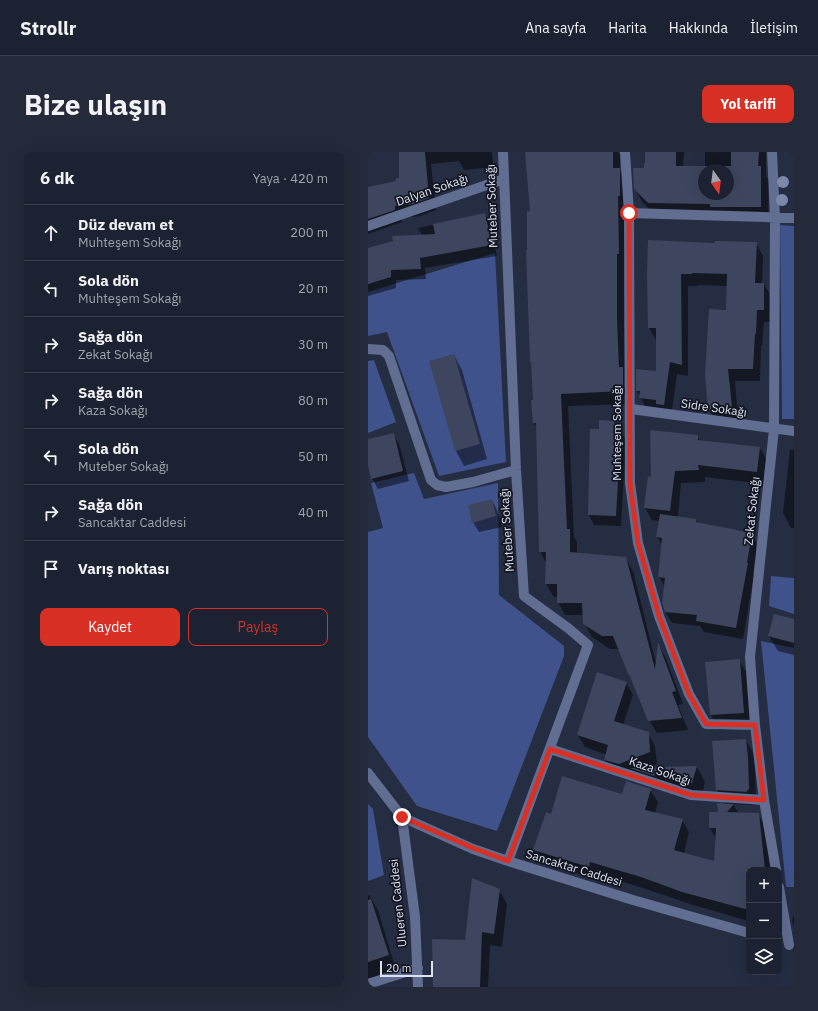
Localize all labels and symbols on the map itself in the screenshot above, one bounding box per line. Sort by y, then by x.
street label: Muteber Sokağı [483,164,500,248]
north arrow [698,164,734,200]
street label: Dalyan Sokağı [394,170,470,209]
route start [620,204,638,222]
street label: Muhteşem Sokağı [609,385,624,481]
street label: Sidre Sokağı [680,395,748,420]
street label: Zekat Sokağı [740,476,763,546]
street label: Muteber Sokağı [496,488,517,572]
street label: Kaza Sokağı [627,753,693,788]
route end [393,808,411,826]
street label: Sancaktar Caddesi [524,846,624,889]
street label: Ulueren Caddesi [385,858,410,948]
scale bar [380,959,433,978]

